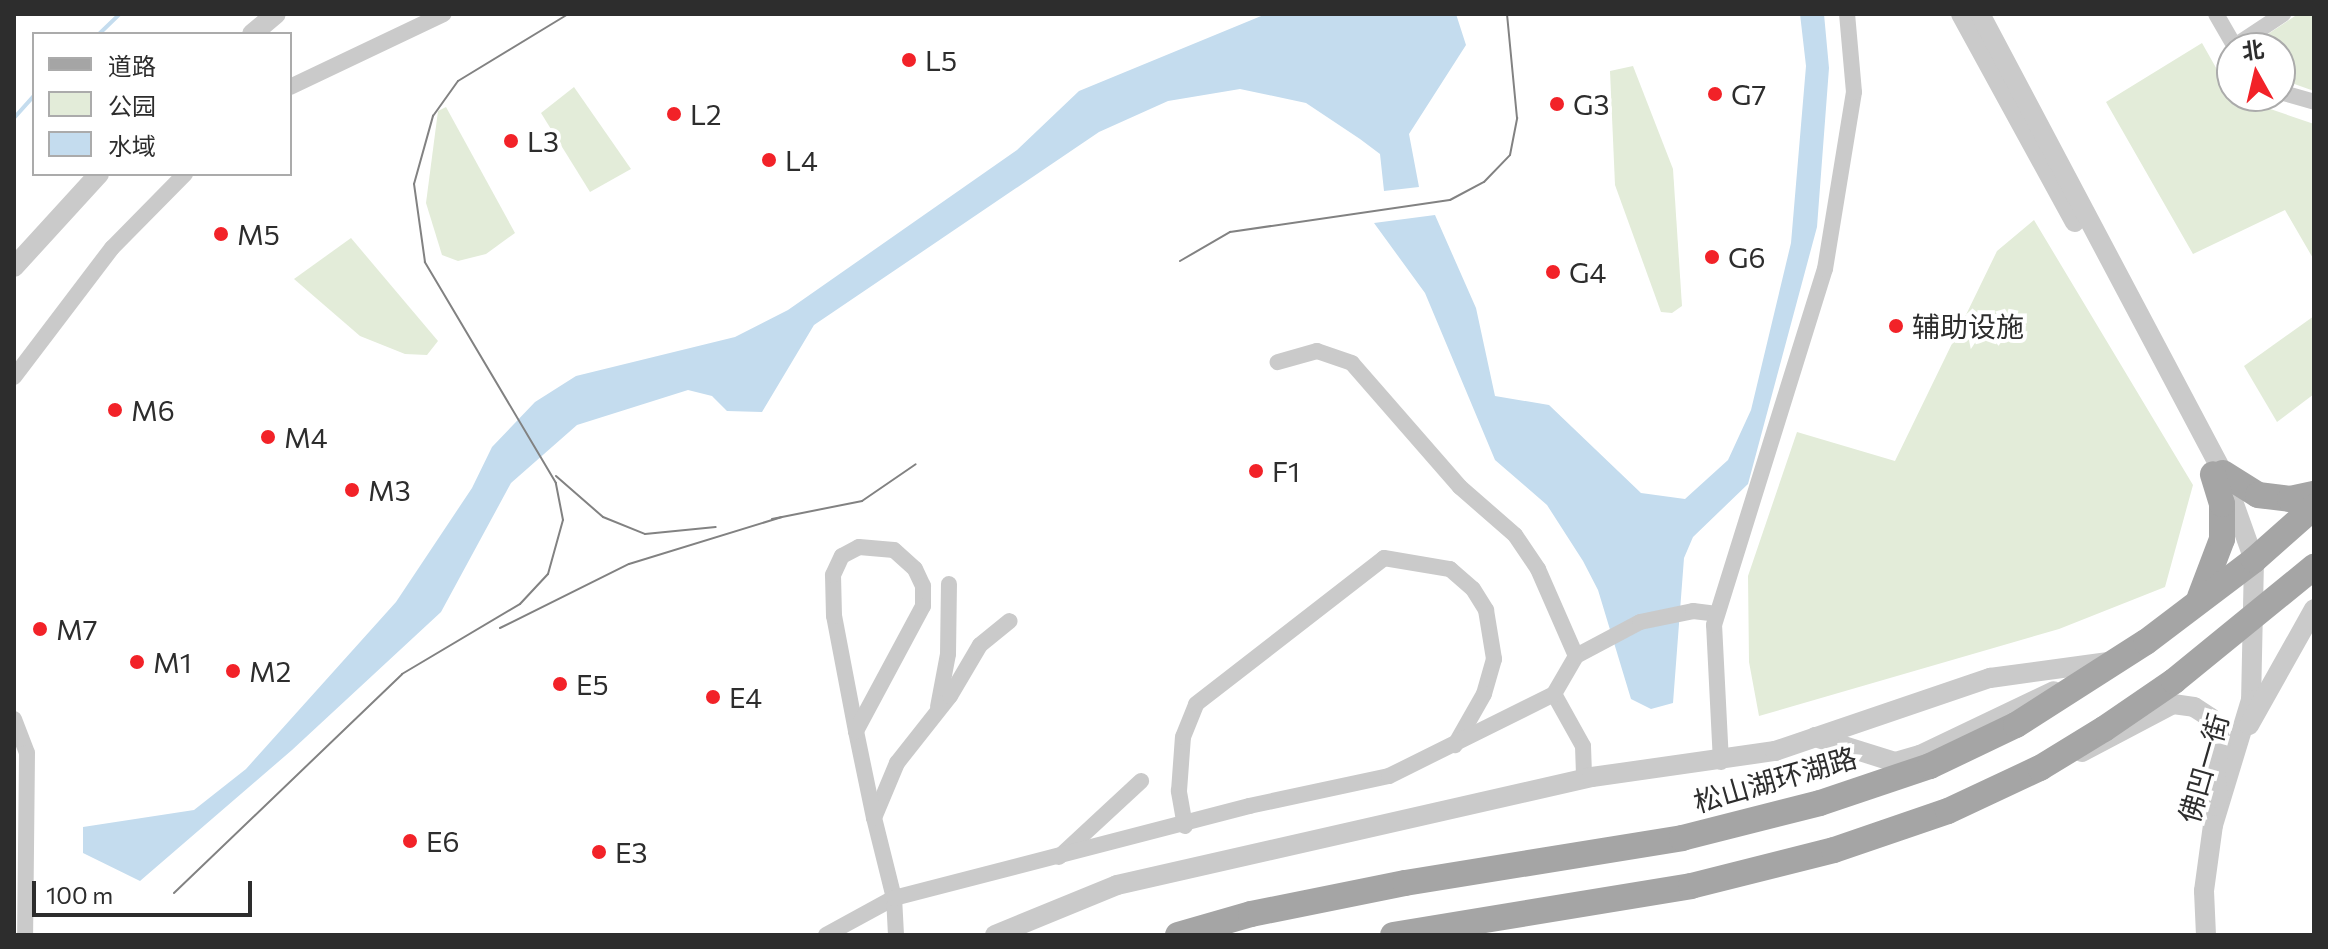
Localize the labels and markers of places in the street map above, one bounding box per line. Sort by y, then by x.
place label: L5 [925,43,957,77]
marker: L5 [900,51,918,69]
place label: G7 [1731,77,1766,111]
marker: G7 [1706,85,1724,103]
place label: G3 [1573,87,1609,121]
marker: G3 [1548,95,1566,113]
place label: L2 [690,97,722,131]
marker: L2 [665,105,683,123]
place label: L3 [527,124,559,158]
marker: L3 [502,132,520,150]
place label: L4 [785,143,818,177]
marker: L4 [760,151,778,169]
place label: M5 [237,217,280,251]
marker: M5 [212,225,230,243]
place label: G6 [1728,240,1766,274]
marker: G6 [1703,248,1721,266]
place label: G4 [1569,255,1606,289]
marker: G4 [1544,263,1562,281]
place label: 辅助设施 [1912,309,2024,343]
marker: 辅助设施 [1887,317,1905,335]
place label: M6 [131,393,175,427]
marker: M6 [106,401,124,419]
place label: M4 [284,420,328,454]
marker: M4 [259,428,277,446]
place label: F1 [1272,454,1300,488]
marker: F1 [1247,462,1265,480]
place label: M3 [368,473,411,507]
marker: M3 [343,481,361,499]
place label: M7 [56,612,98,646]
marker: M7 [31,620,49,638]
place label: M1 [153,645,192,679]
marker: M1 [128,653,146,671]
place label: M2 [249,654,291,688]
marker: M2 [224,662,242,680]
place label: E5 [576,667,609,701]
marker: E5 [551,675,569,693]
place label: E4 [729,680,762,714]
marker: E4 [704,688,722,706]
place label: E6 [426,824,460,858]
marker: E6 [401,832,419,850]
place label: E3 [615,835,648,869]
marker: E3 [590,843,608,861]

